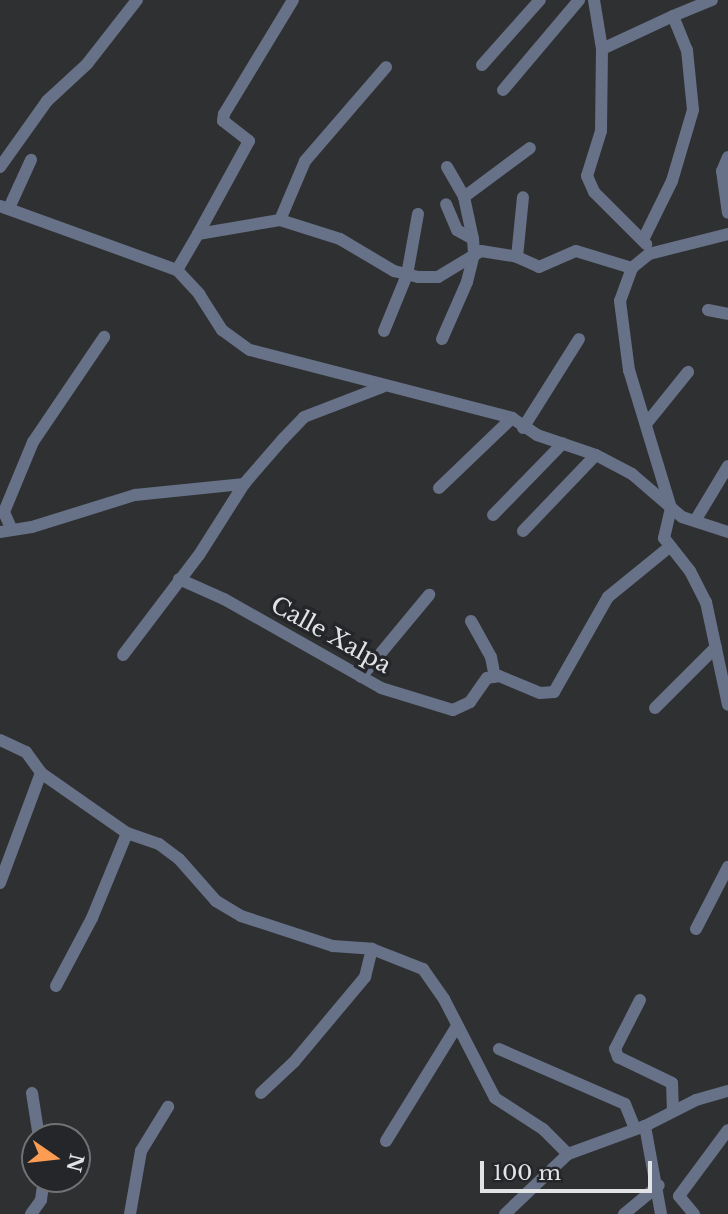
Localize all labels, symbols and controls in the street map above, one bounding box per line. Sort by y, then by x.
street label: Calle Xalpa [266,591,396,679]
north arrow [21,1123,91,1193]
scale bar [483,1148,654,1192]
text: N [62,1151,88,1174]
text: 100 m [493,1160,561,1186]

